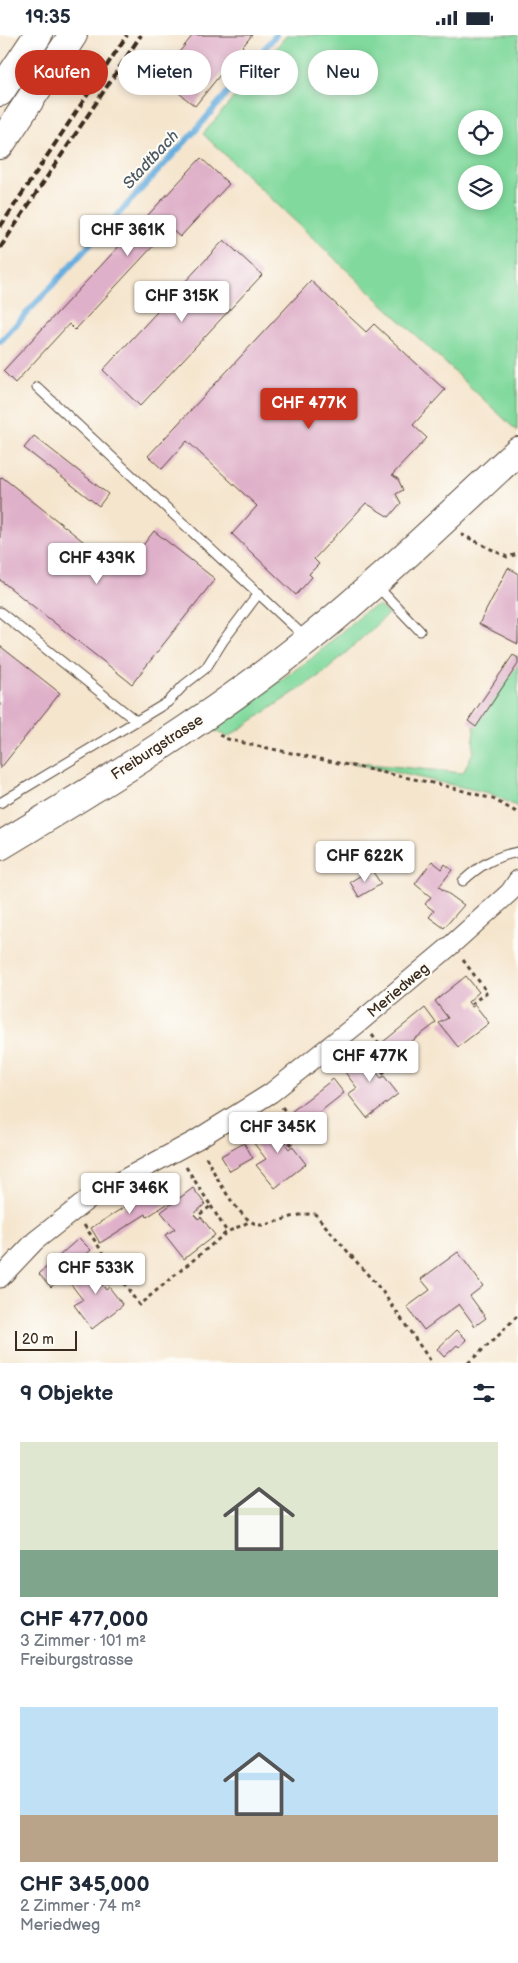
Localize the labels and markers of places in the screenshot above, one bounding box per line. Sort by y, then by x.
pin: CHF 361K [76,215,180,257]
pin: CHF 315K [130,281,234,323]
pin: CHF 477K [257,387,361,430]
pin: CHF 439K [45,543,149,585]
pin: CHF 622K [313,841,417,883]
pin: CHF 477K [318,1041,422,1083]
pin: CHF 345K [226,1111,330,1154]
pin: CHF 346K [78,1173,182,1215]
pin: CHF 533K [44,1253,148,1295]

